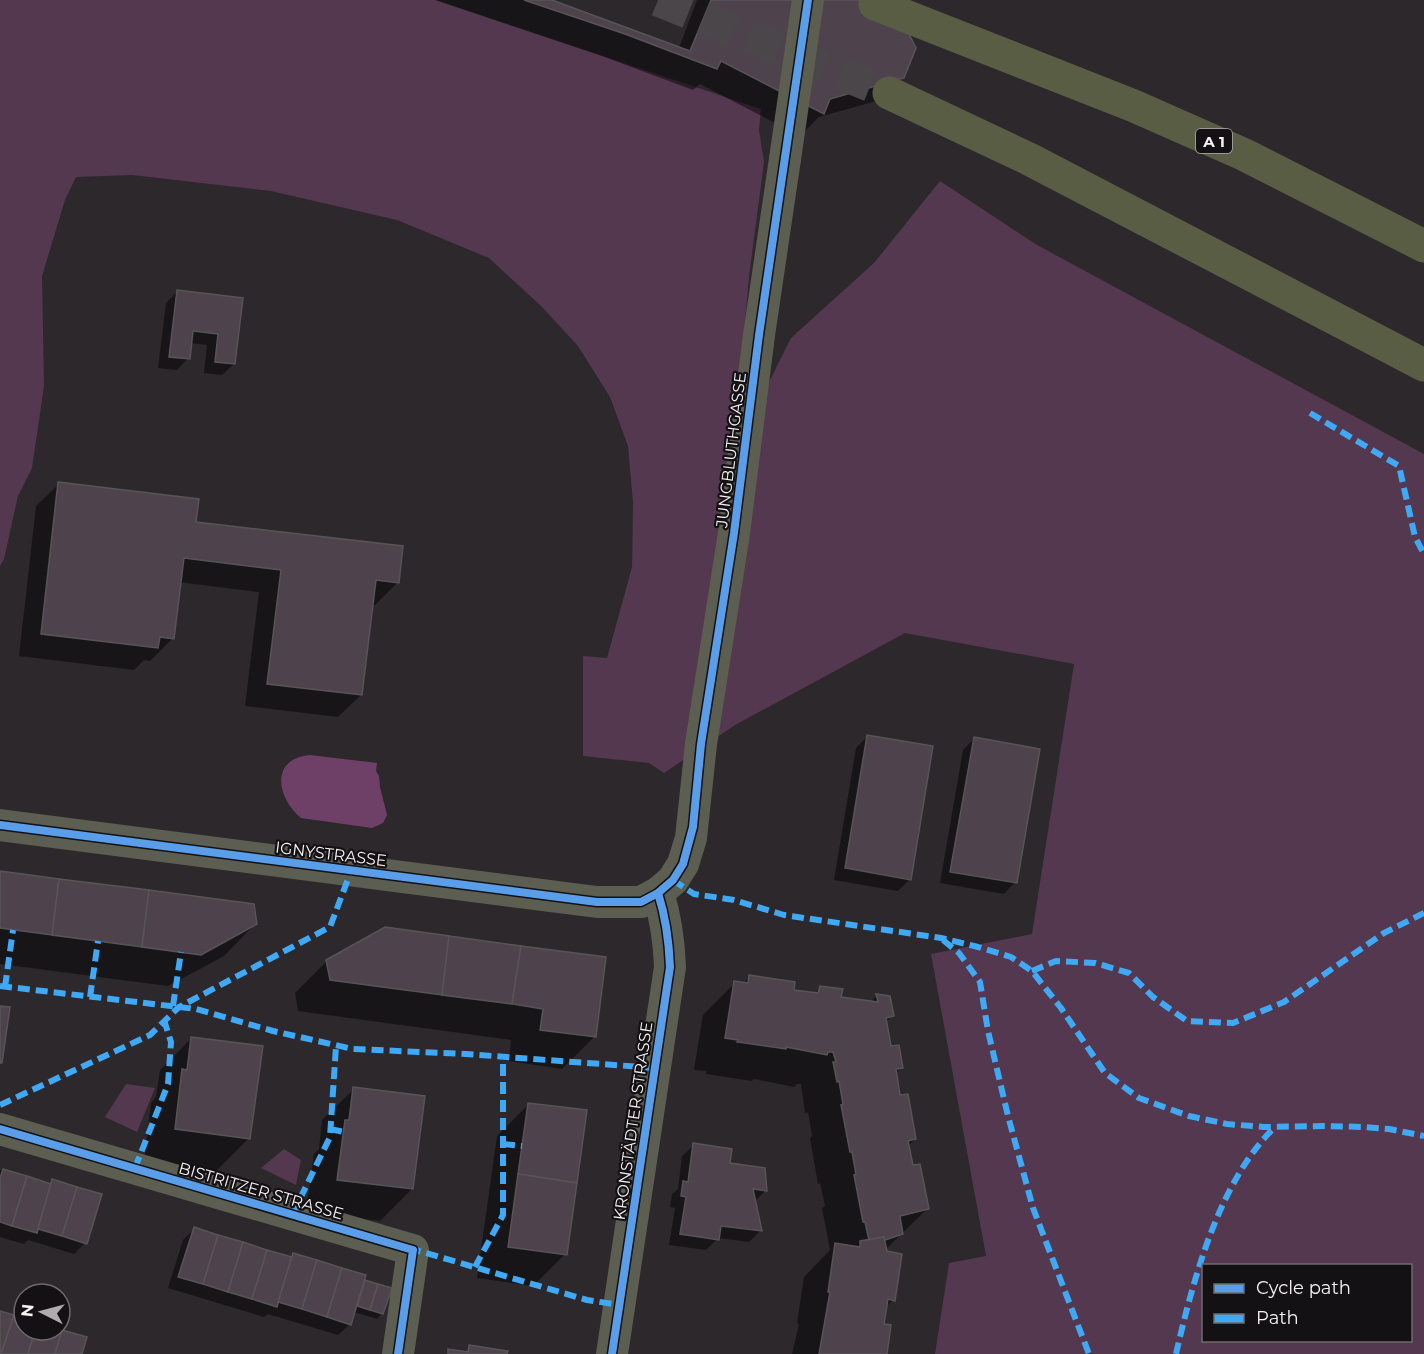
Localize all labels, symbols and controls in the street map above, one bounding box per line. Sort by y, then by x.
road number: A 1 [1196,129,1232,153]
street label: JUNGBLUTHGASSE [712,371,750,530]
street label: IGNYSTRASSE [274,838,388,870]
street label: KRONSTÄDTER STRASSE [609,1020,656,1221]
street label: BISTRITZER STRASSE [176,1158,346,1224]
legend [1202,1264,1412,1342]
text: Cycle path [1256,1277,1351,1299]
north arrow [12,1282,72,1342]
text: N [17,1303,38,1318]
text: Path [1256,1307,1299,1329]

